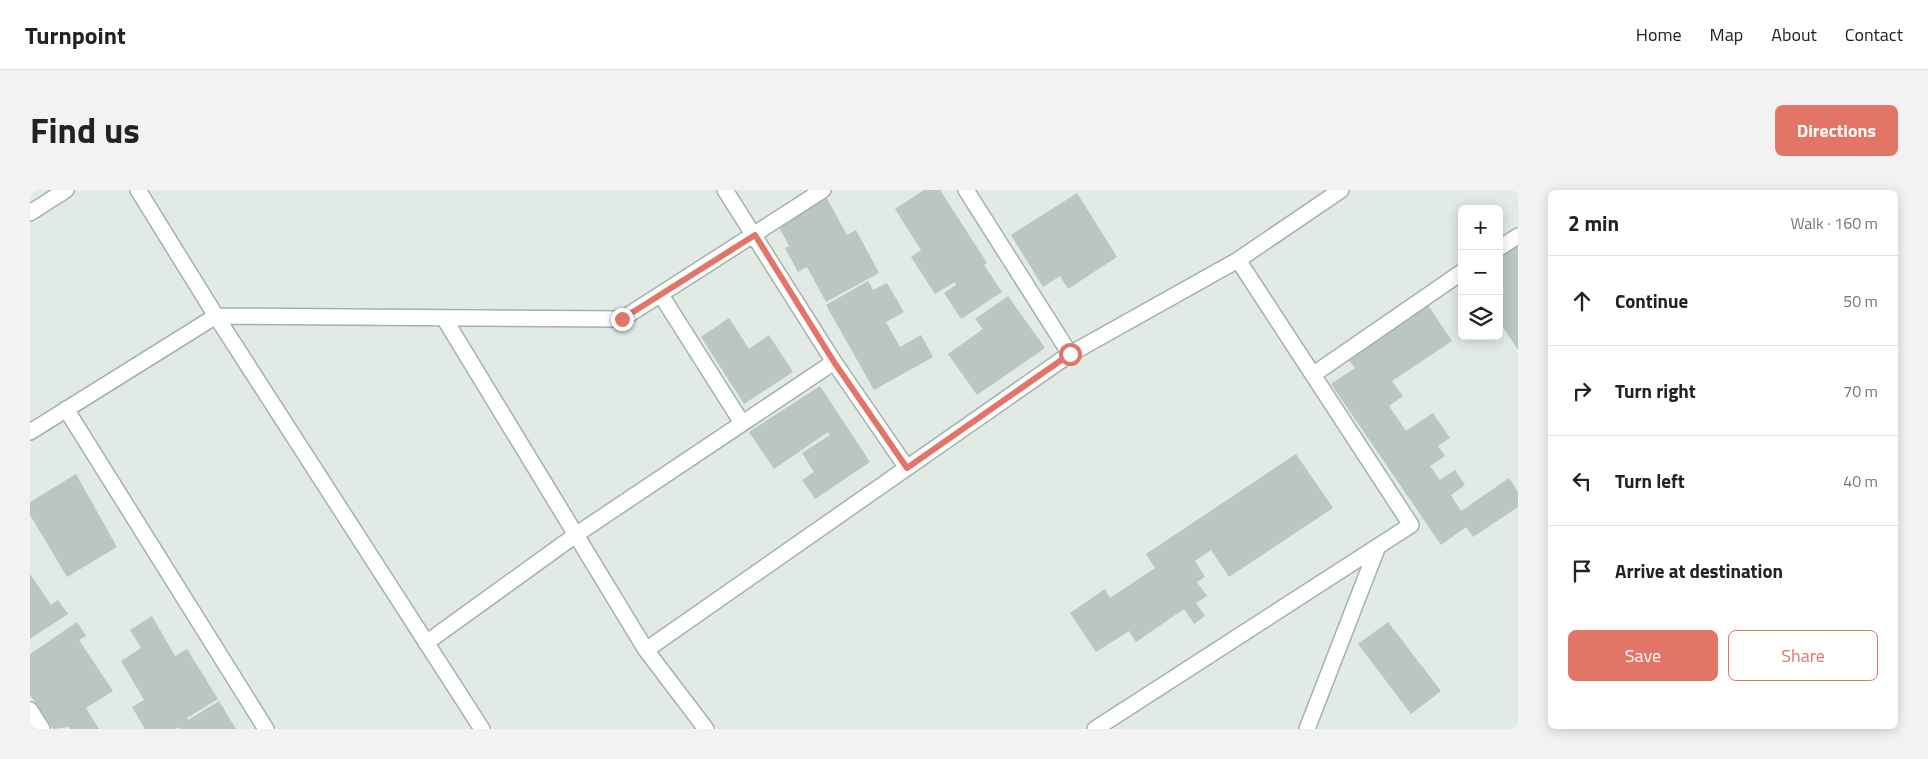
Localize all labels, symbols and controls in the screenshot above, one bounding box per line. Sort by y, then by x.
text: Turnpoint [25,17,126,53]
text: Home [1636,21,1682,48]
text: Map [1710,21,1743,48]
text: About [1771,21,1817,48]
text: Contact [1845,21,1903,48]
text: Find us [30,103,140,157]
button: Directions [1775,105,1898,156]
map controls [1458,205,1503,340]
button: + [1458,205,1503,250]
text: 2 min [1568,207,1619,239]
text: Walk · 160 m [1790,211,1878,235]
button: − [1458,250,1503,295]
text: Continue [1615,286,1688,315]
icon: ahead [1568,287,1596,315]
text: 50 m [1843,289,1878,313]
button: layers [1458,295,1503,340]
route end [611,308,634,331]
route start [1059,343,1082,366]
text: Turn right [1615,376,1696,405]
icon: right [1568,377,1596,405]
text: 70 m [1843,379,1878,403]
text: Turn left [1615,466,1685,495]
icon: left [1568,467,1596,495]
text: 40 m [1843,469,1878,493]
text: Arrive at destination [1615,556,1783,585]
icon: arrive [1568,557,1596,585]
button: Save [1568,630,1718,681]
button: Share [1728,630,1878,681]

